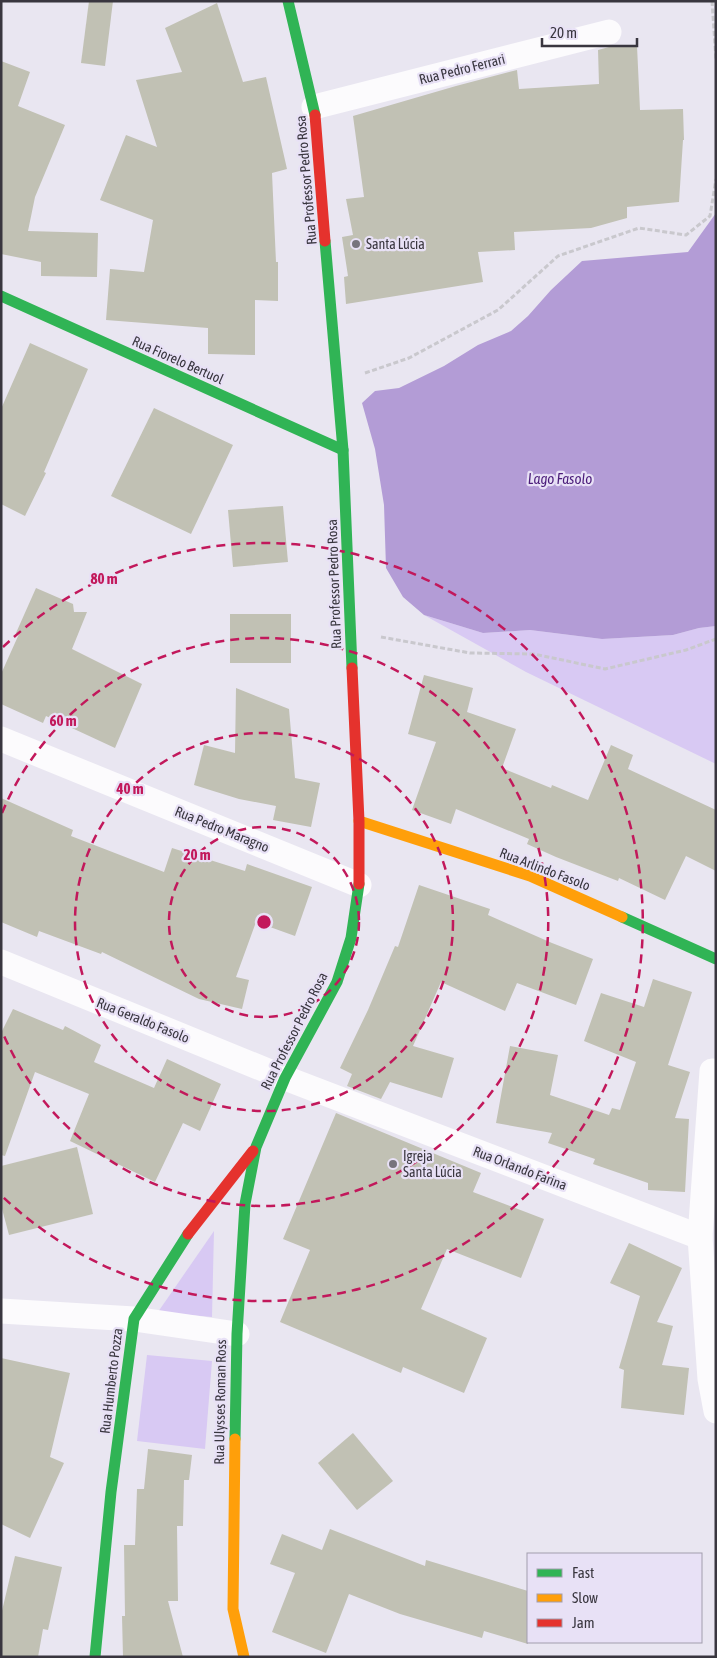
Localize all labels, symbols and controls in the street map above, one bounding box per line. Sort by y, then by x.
scale bar [542,15,637,47]
text: 20 m [550,24,577,41]
street label: Rua Pedro Ferrari [417,51,507,87]
street label: Rua Professor Pedro Rosa [292,115,320,245]
place label: Santa Lúcia [366,236,425,252]
marker: Santa Lúcia [350,238,362,250]
street label: Rua Fiorelo Bertuol [130,333,226,387]
water label: Lago Fasolo [528,470,592,487]
street label: Rua Professor Pedro Rosa [324,519,344,649]
text: 80 m [91,570,118,587]
text: 60 m [50,712,77,729]
text: 40 m [116,780,144,797]
street label: Rua Pedro Maragno [173,803,271,855]
street label: Rua Arlindo Fasolo [498,844,592,894]
text: 20 m [184,846,211,863]
centre of rings [255,913,273,931]
street label: Rua Professor Pedro Rosa [257,970,331,1092]
street label: Rua Geraldo Fasolo [94,994,192,1046]
street label: Rua Orlando Farina [471,1143,569,1193]
place label: Igreja Santa Lúcia [403,1148,462,1180]
marker: Igreja Santa Lúcia [387,1158,399,1170]
street label: Rua Humberto Pozza [97,1327,125,1435]
street label: Rua Ulysses Roman Ross [211,1339,229,1465]
legend [527,1553,702,1643]
text: Fast [572,1564,594,1581]
text: Slow [572,1589,598,1606]
text: Jam [572,1614,595,1631]

